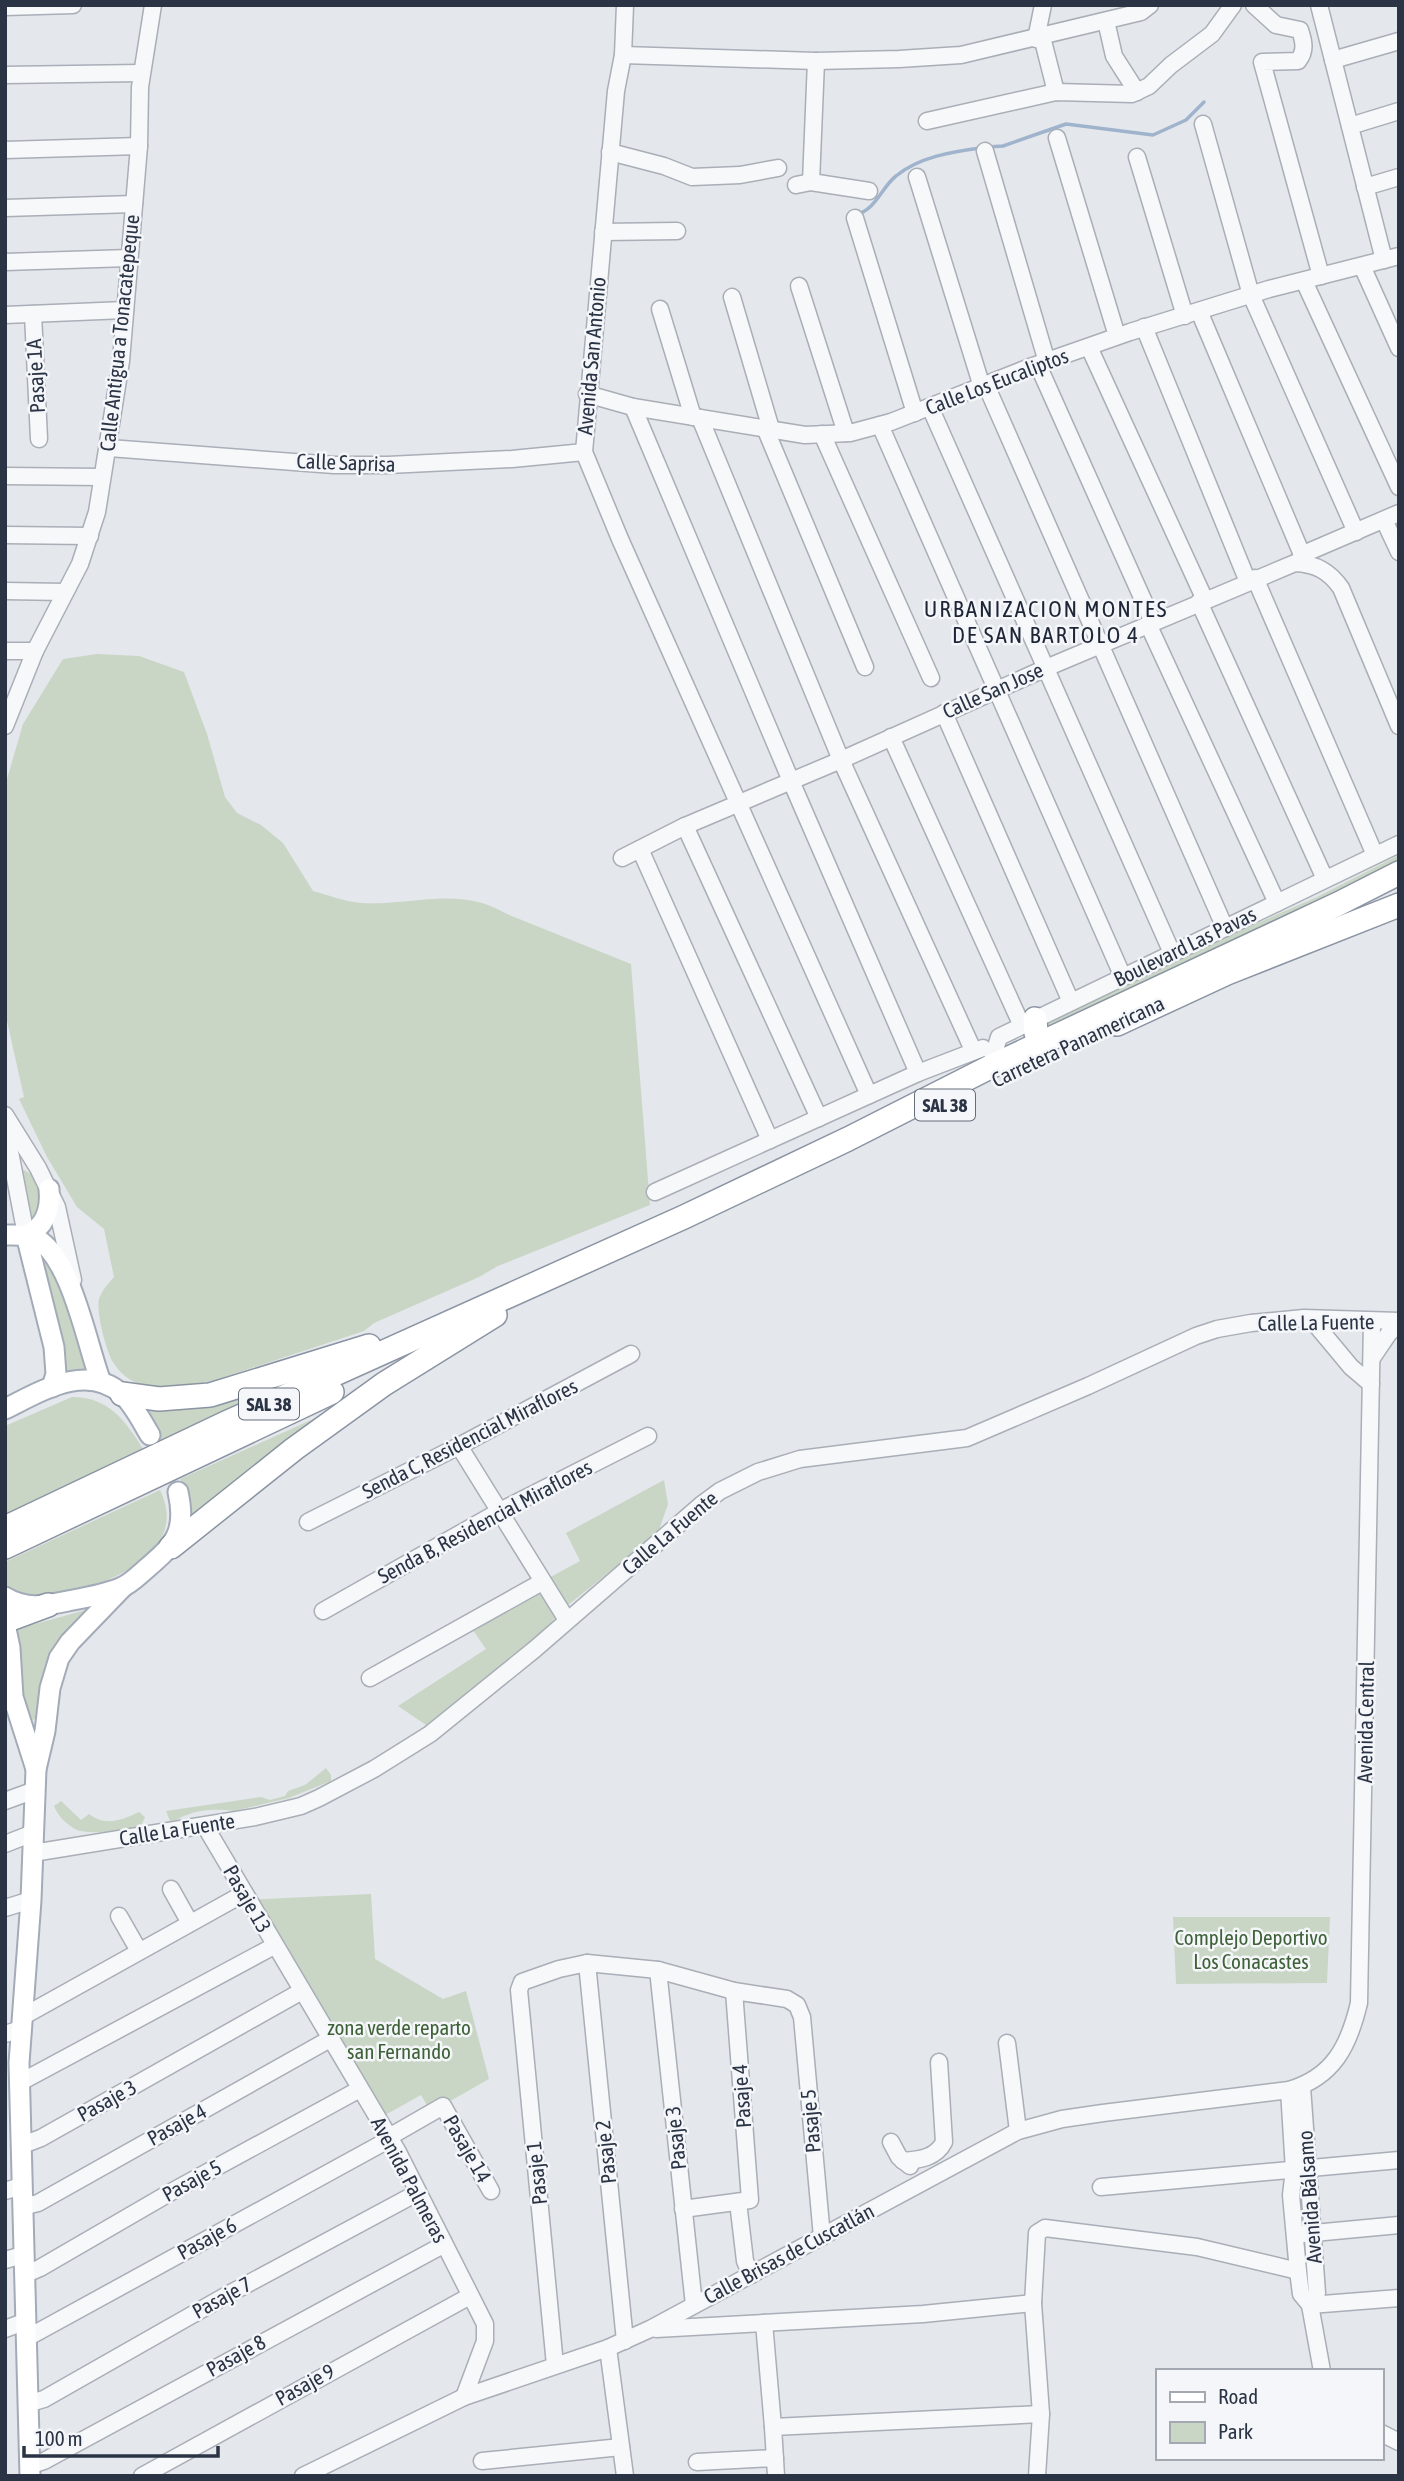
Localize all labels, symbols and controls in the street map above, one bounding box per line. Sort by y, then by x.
street label: Calle Antigua a Tonacatepeque [95,213,143,453]
street label: Avenida San Antonio [572,276,610,436]
street label: Pasaje 1A [21,338,49,414]
street label: Calle Los Eucaliptos [922,343,1071,419]
street label: Calle Saprisa [296,448,396,476]
district label: URBANIZACION MONTES DE SAN BARTOLO 4 [924,596,1168,648]
street label: Calle San Jose [939,657,1047,723]
street label: Boulevard Las Pavas [1109,901,1260,991]
street label: Carretera Panamericana [987,991,1168,1092]
road number: SAL 38 [915,1090,975,1120]
street label: Calle La Fuente [1257,1309,1375,1335]
street label: Senda C, Residencial Miraflores [358,1373,581,1503]
road number: SAL 38 [239,1388,299,1420]
street label: Senda B, Residencial Miraflores [373,1454,596,1588]
street label: Calle La Fuente [617,1485,722,1579]
street label: Avenida Central [1352,1660,1378,1783]
street label: Calle La Fuente [117,1808,236,1850]
street label: Pasaje 13 [219,1861,277,1936]
park label: Complejo Deportivo Los Conacastes [1174,1925,1328,1973]
park label: zona verde reparto san Fernando [327,2015,471,2063]
street label: Pasaje 4 [727,2063,755,2129]
street label: Pasaje 3 [73,2074,140,2126]
street label: Pasaje 5 [795,2088,825,2154]
street label: Pasaje 4 [143,2098,210,2150]
street label: Pasaje 3 [660,2105,690,2171]
street label: Pasaje 14 [439,2111,497,2187]
street label: Avenida Palmeras [367,2113,453,2246]
street label: Pasaje 2 [590,2119,620,2185]
street label: Avenida Bálsamo [1292,2130,1326,2264]
street label: Pasaje 1 [521,2140,551,2206]
street label: Pasaje 5 [158,2154,225,2206]
street label: Calle Brisas de Cuscatlán [699,2198,878,2308]
street label: Pasaje 6 [173,2212,240,2264]
street label: Pasaje 7 [188,2271,255,2323]
street label: Pasaje 8 [202,2329,269,2381]
street label: Pasaje 9 [271,2358,338,2410]
legend [1156,2369,1383,2460]
text: Road [1218,2384,1258,2408]
scale bar [24,2414,219,2458]
text: Park [1218,2419,1253,2443]
text: 100 m [35,2426,83,2450]

